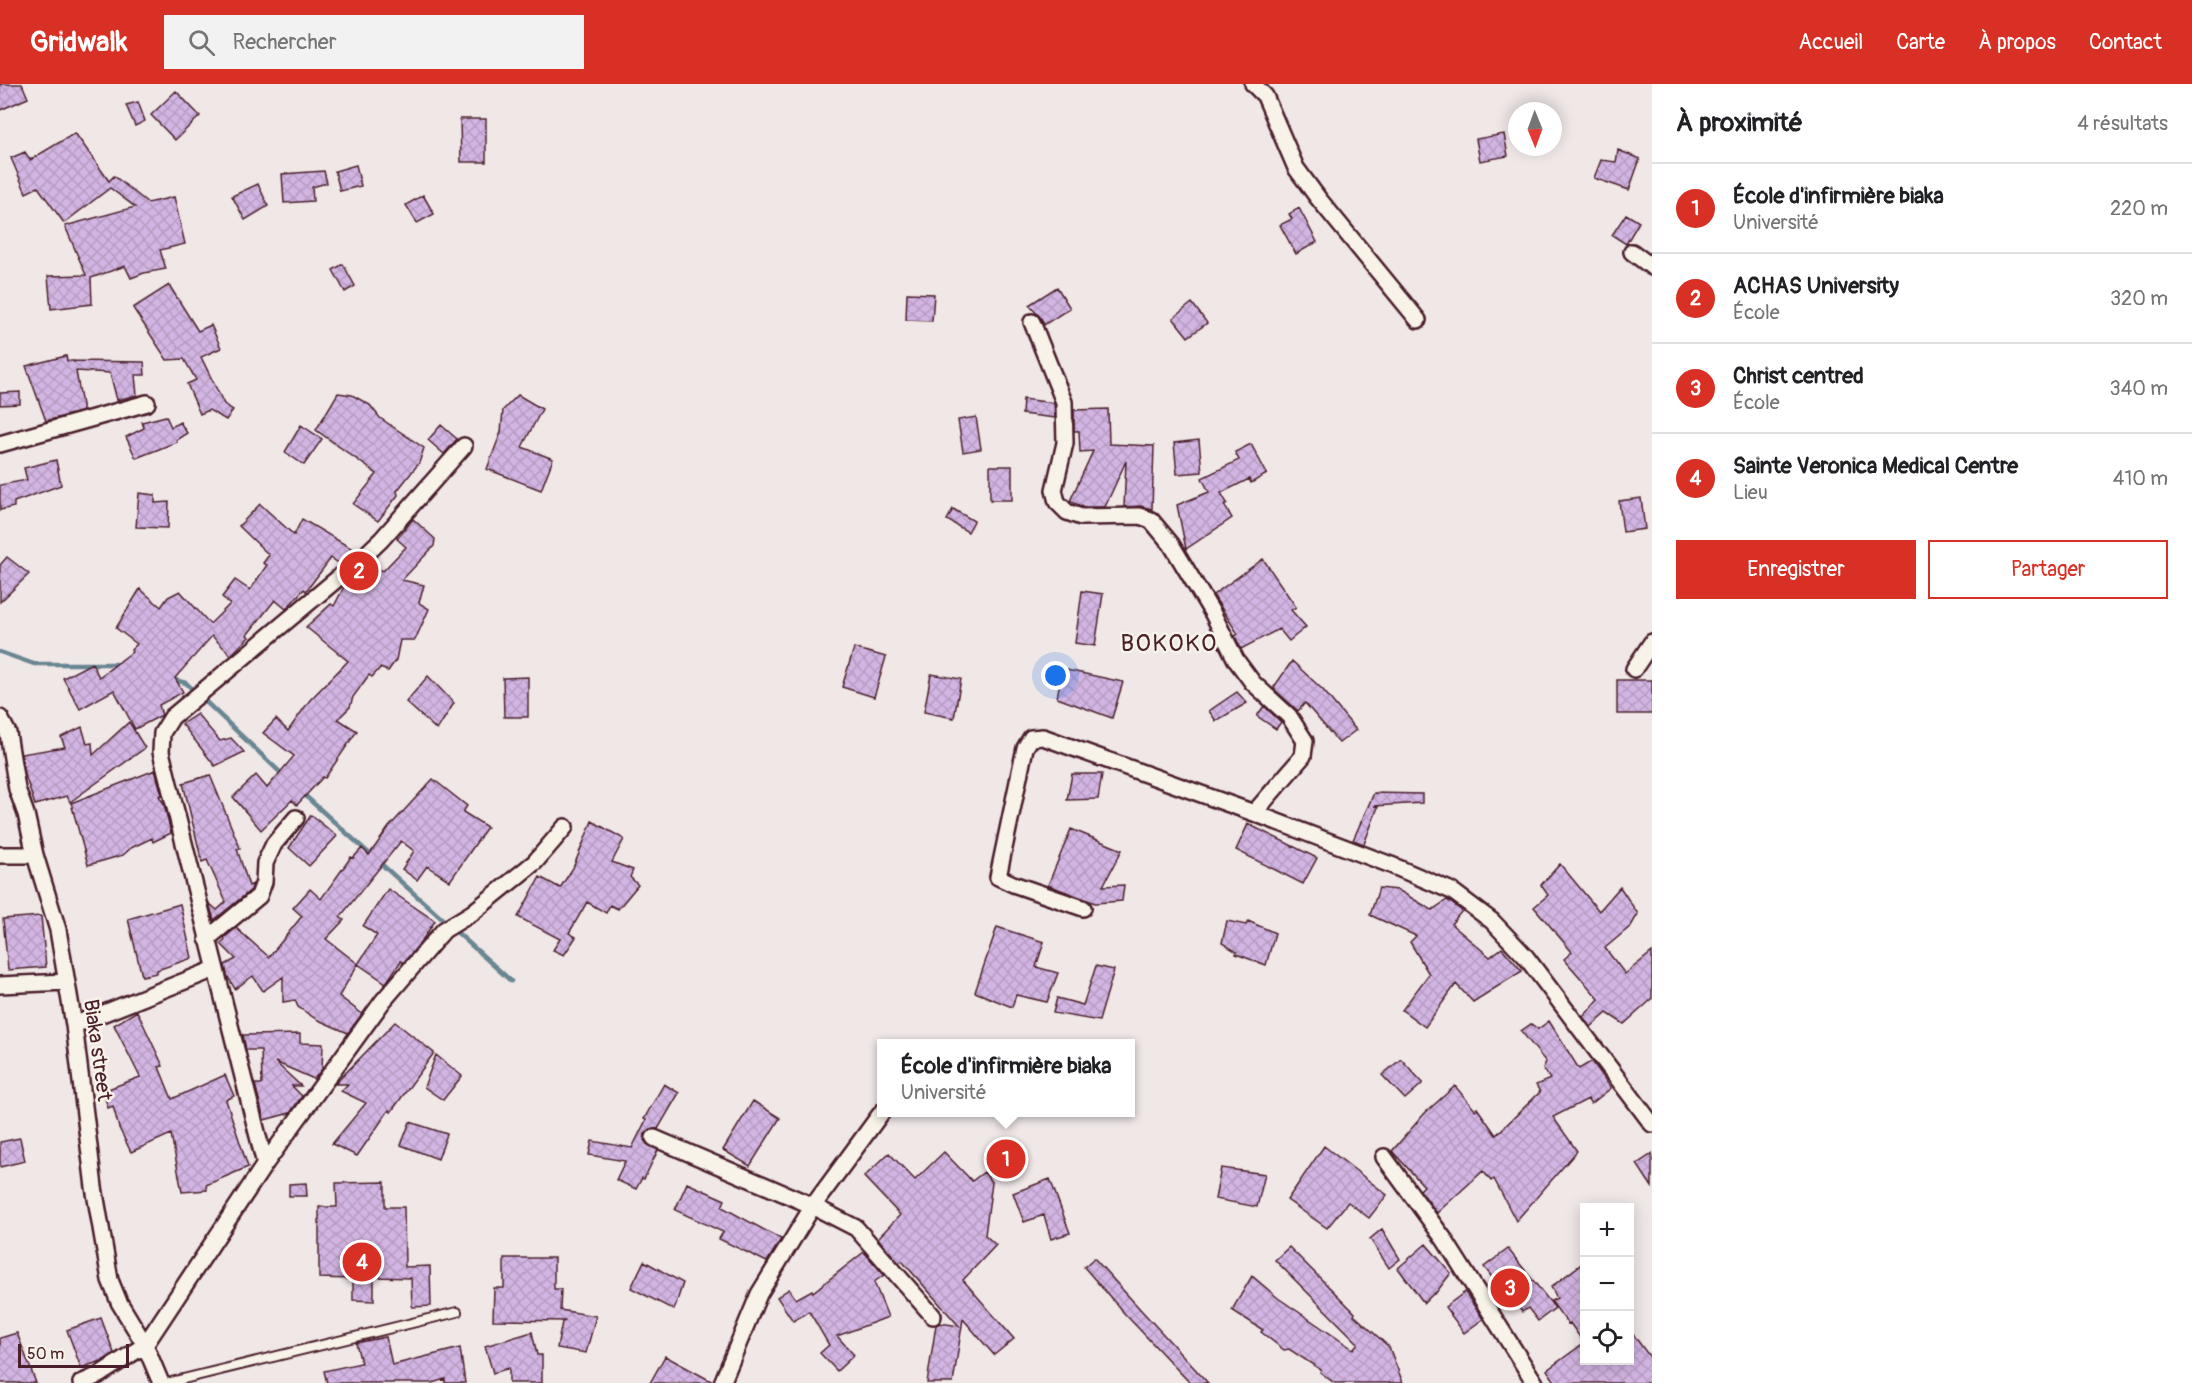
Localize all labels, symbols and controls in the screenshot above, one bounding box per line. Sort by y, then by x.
search box [164,15,584,69]
text: Gridwalk [30,25,128,60]
icon: search [185,26,218,59]
text: Rechercher [233,28,337,56]
text: Accueil [1799,29,1863,56]
text: Carte [1896,29,1945,56]
text: À propos [1978,29,2056,56]
text: Contact [2089,29,2162,56]
north arrow [1508,102,1562,156]
text: À proximité [1676,107,1803,139]
text: 4 résultats [2077,111,2168,136]
text: École d'infirmière biaka [1733,182,1944,210]
text: 1 [1692,196,1699,221]
text: 220 m [2110,196,2168,221]
text: Université [1733,210,1819,235]
text: ACHAS University [1733,272,1899,300]
text: 2 [1690,286,1701,311]
text: 320 m [2110,286,2168,311]
text: École [1733,300,1780,325]
text: Christ centred [1733,362,1864,390]
text: 3 [1690,376,1701,401]
text: 340 m [2109,376,2168,401]
text: École [1733,390,1780,415]
text: Sainte Veronica Medical Centre [1733,452,2018,480]
text: 4 [1690,466,1701,491]
text: 410 m [2113,466,2168,491]
text: Lieu [1733,480,1768,505]
button: Enregistrer [1676,540,1916,599]
button: Partager [1928,540,2168,599]
pin: 2 [340,548,378,594]
district label: BOKOKO [1120,629,1218,658]
your location [1041,661,1070,690]
street label: Biaka street [77,997,118,1103]
popup [877,1039,1135,1117]
text: École d'infirmière biaka [901,1052,1111,1080]
text: Université [901,1080,987,1105]
pin: 1 [986,1136,1026,1182]
map controls [1580,1203,1634,1365]
button: + [1580,1203,1634,1257]
pin: 4 [342,1240,382,1284]
button: − [1580,1257,1634,1311]
pin: 3 [1490,1266,1530,1310]
button: locate [1580,1311,1634,1365]
scale bar [18,1341,129,1368]
text: 50 m [27,1344,64,1364]

